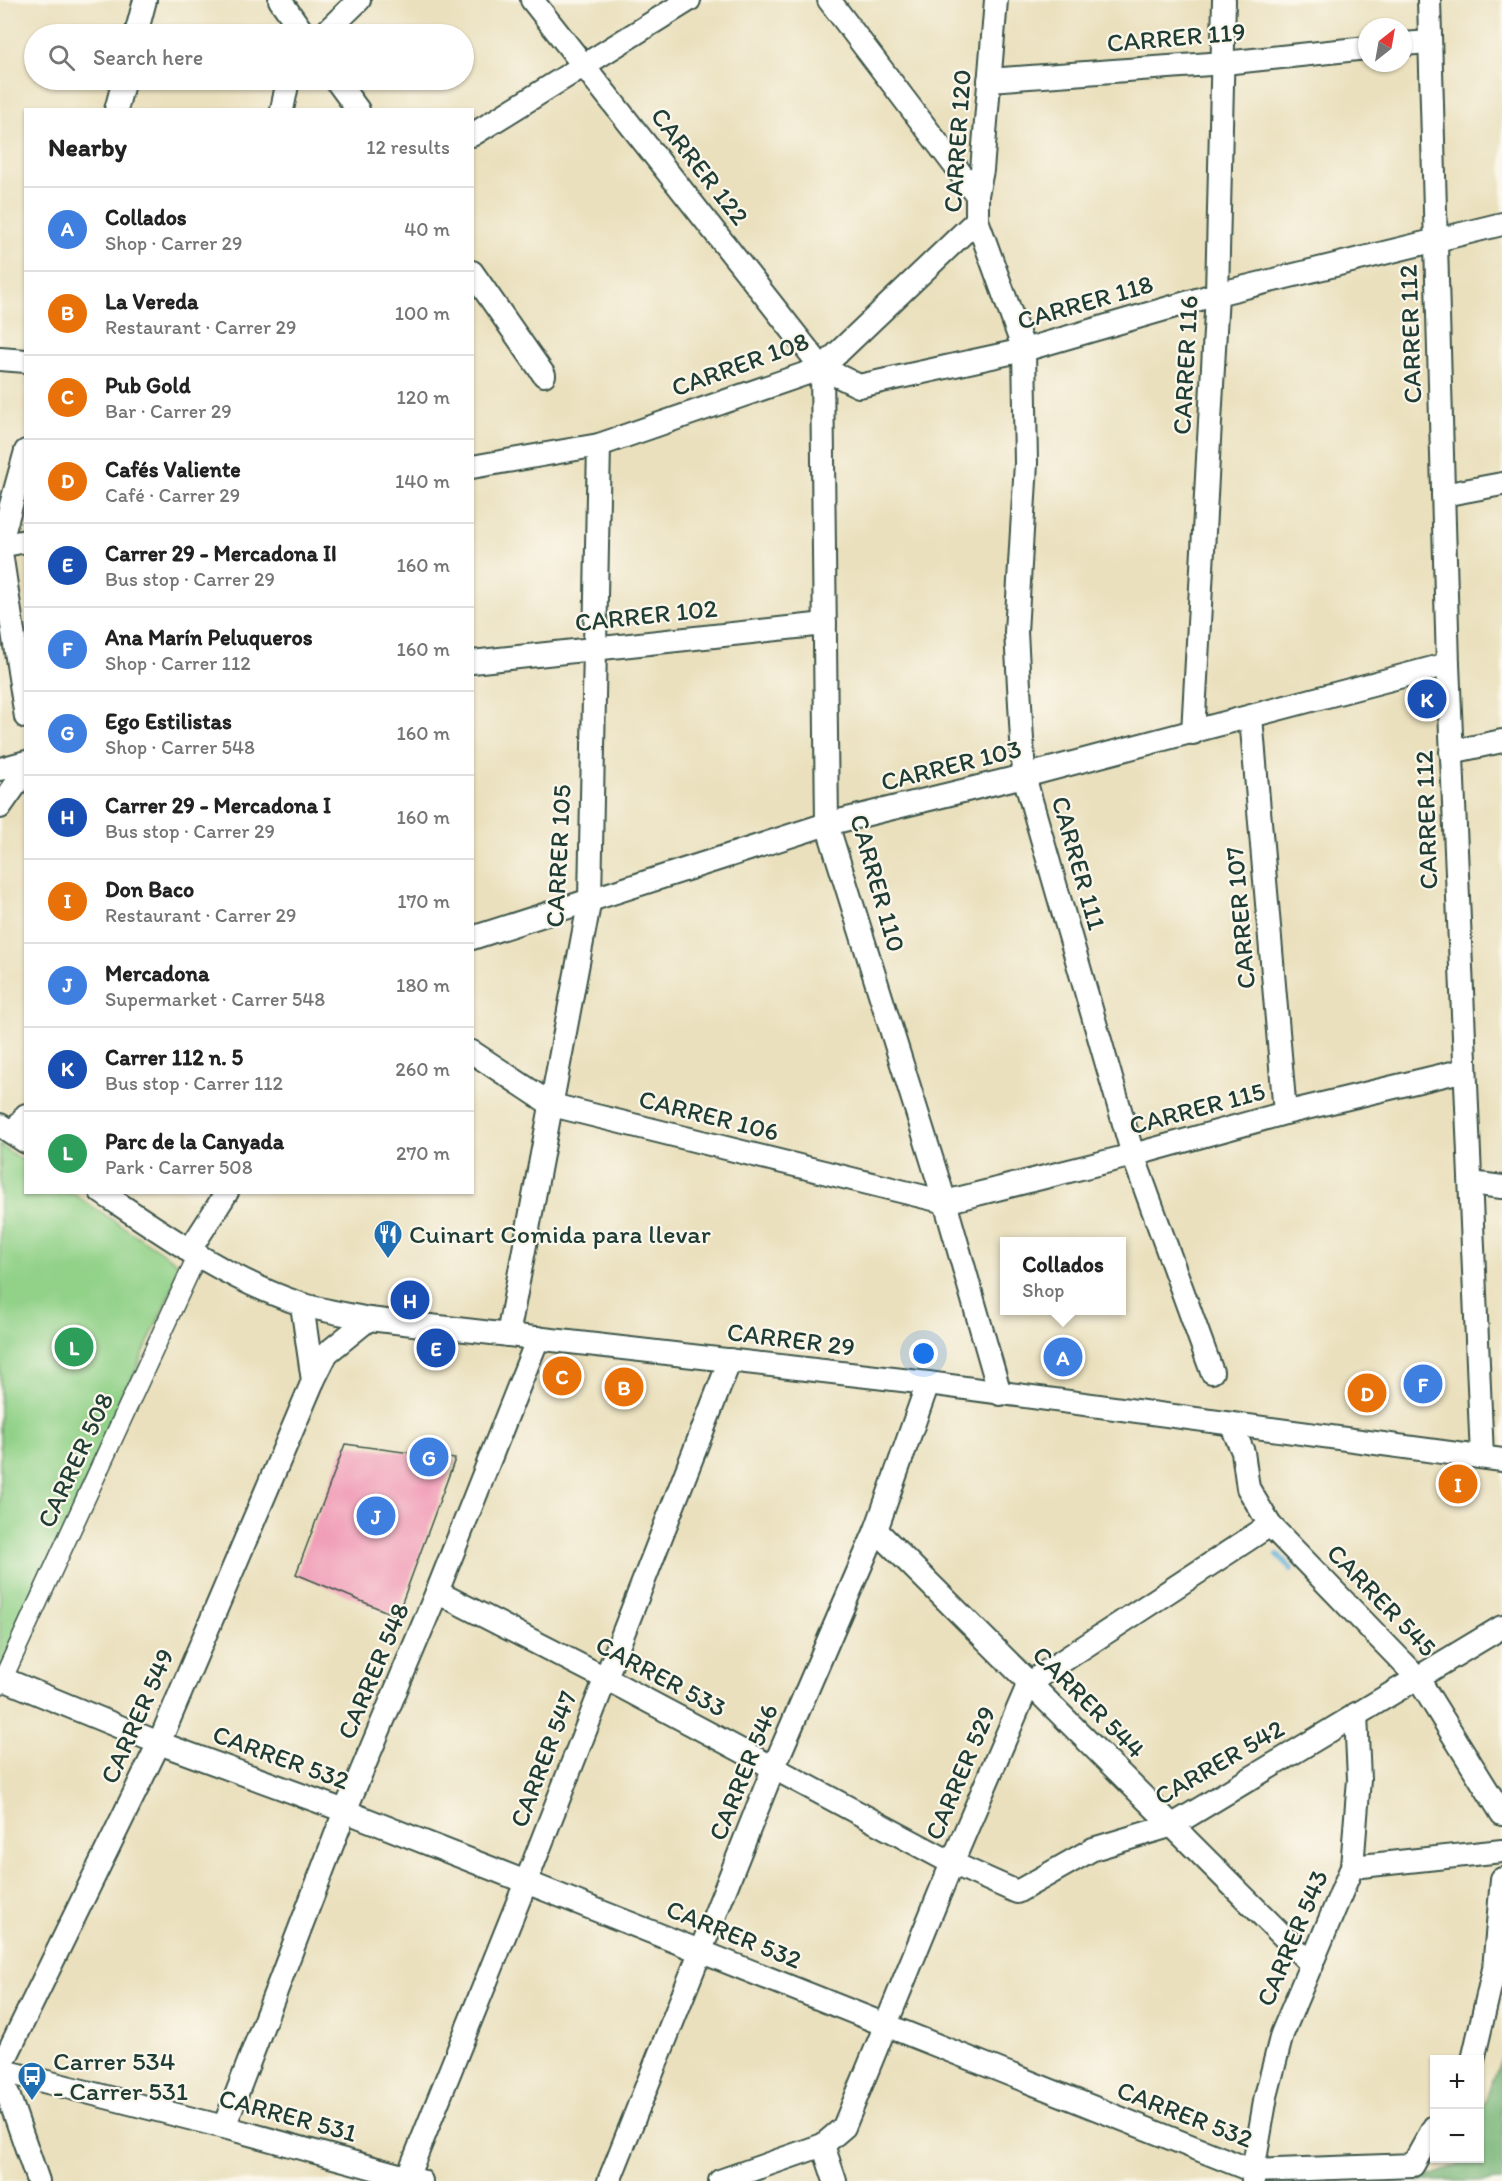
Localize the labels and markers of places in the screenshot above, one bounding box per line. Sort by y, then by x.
pin: K [1408,676,1446,722]
restaurant icon: Cuinart Comida para llevar [372,1218,404,1260]
place label: Cuinart Comida para llevar [409,1218,711,1250]
pin: H [390,1278,430,1322]
pin: L [54,1324,94,1370]
pin: E [416,1326,456,1370]
pin: A [1044,1334,1082,1380]
pin: C [542,1354,582,1398]
pin: F [1404,1362,1442,1406]
pin: B [604,1364,644,1410]
pin: D [1348,1370,1386,1416]
pin: G [410,1434,448,1480]
pin: I [1438,1462,1478,1506]
pin: J [356,1494,395,1538]
place label: Carrer 534 - Carrer 531 [53,2045,188,2107]
bus stop icon: Carrer 534 - Carrer 531 [16,2060,48,2102]

